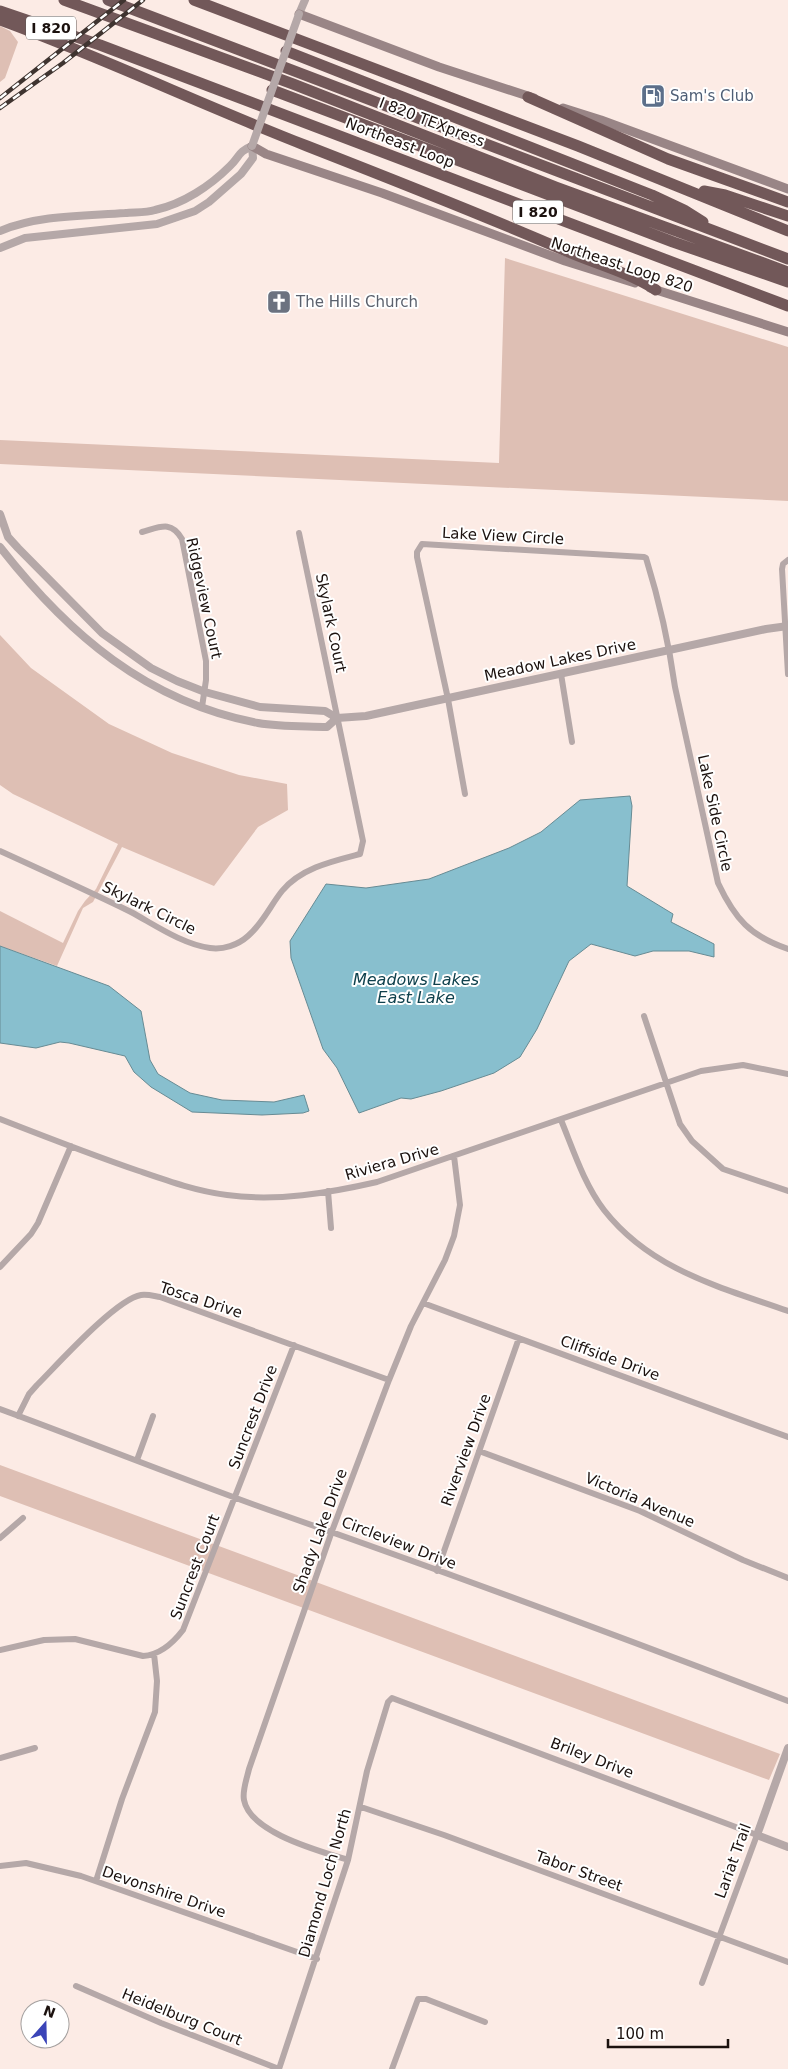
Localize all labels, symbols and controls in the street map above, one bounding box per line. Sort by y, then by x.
road number: I 820 [26,16,76,40]
fuel station icon: Sam's Club [640,83,666,109]
place label: Sam's Club [670,87,754,105]
street label: I 820 TEXpress [377,94,488,150]
street label: Northeast Loop [343,114,457,172]
road number: I 820 [513,200,563,223]
street label: Northeast Loop 820 [549,234,695,296]
church icon: The Hills Church [266,289,292,315]
place label: The Hills Church [295,293,418,311]
street label: Lake View Circle [442,524,564,548]
street label: Ridgeview Court [182,536,226,660]
street label: Skylark Court [312,572,350,674]
street label: Meadow Lakes Drive [483,635,637,685]
street label: Lake Side Circle [694,753,736,873]
street label: Skylark Circle [99,878,199,938]
water label: Meadows Lakes East Lake [353,970,479,1007]
street label: Riviera Drive [343,1140,441,1184]
street label: Tosca Drive [156,1278,245,1322]
street label: Cliffside Drive [558,1332,662,1384]
street label: Suncrest Drive [225,1362,281,1472]
street label: Riverview Drive [437,1391,495,1509]
street label: Shady Lake Drive [289,1466,351,1596]
street label: Victoria Avenue [582,1469,698,1531]
street label: Suncrest Court [167,1512,223,1622]
street label: Circleview Drive [339,1513,459,1573]
street label: Briley Drive [548,1734,636,1782]
street label: Diamond Loch North [295,1806,355,1960]
street label: Lariat Trail [711,1821,755,1901]
street label: Tabor Street [532,1847,625,1895]
street label: Devonshire Drive [100,1862,228,1922]
street label: Heidelburg Court [119,1985,245,2049]
north arrow [20,1999,70,2049]
text: N [41,2002,58,2021]
scale bar [608,2016,728,2048]
text: 100 m [616,2025,664,2043]

